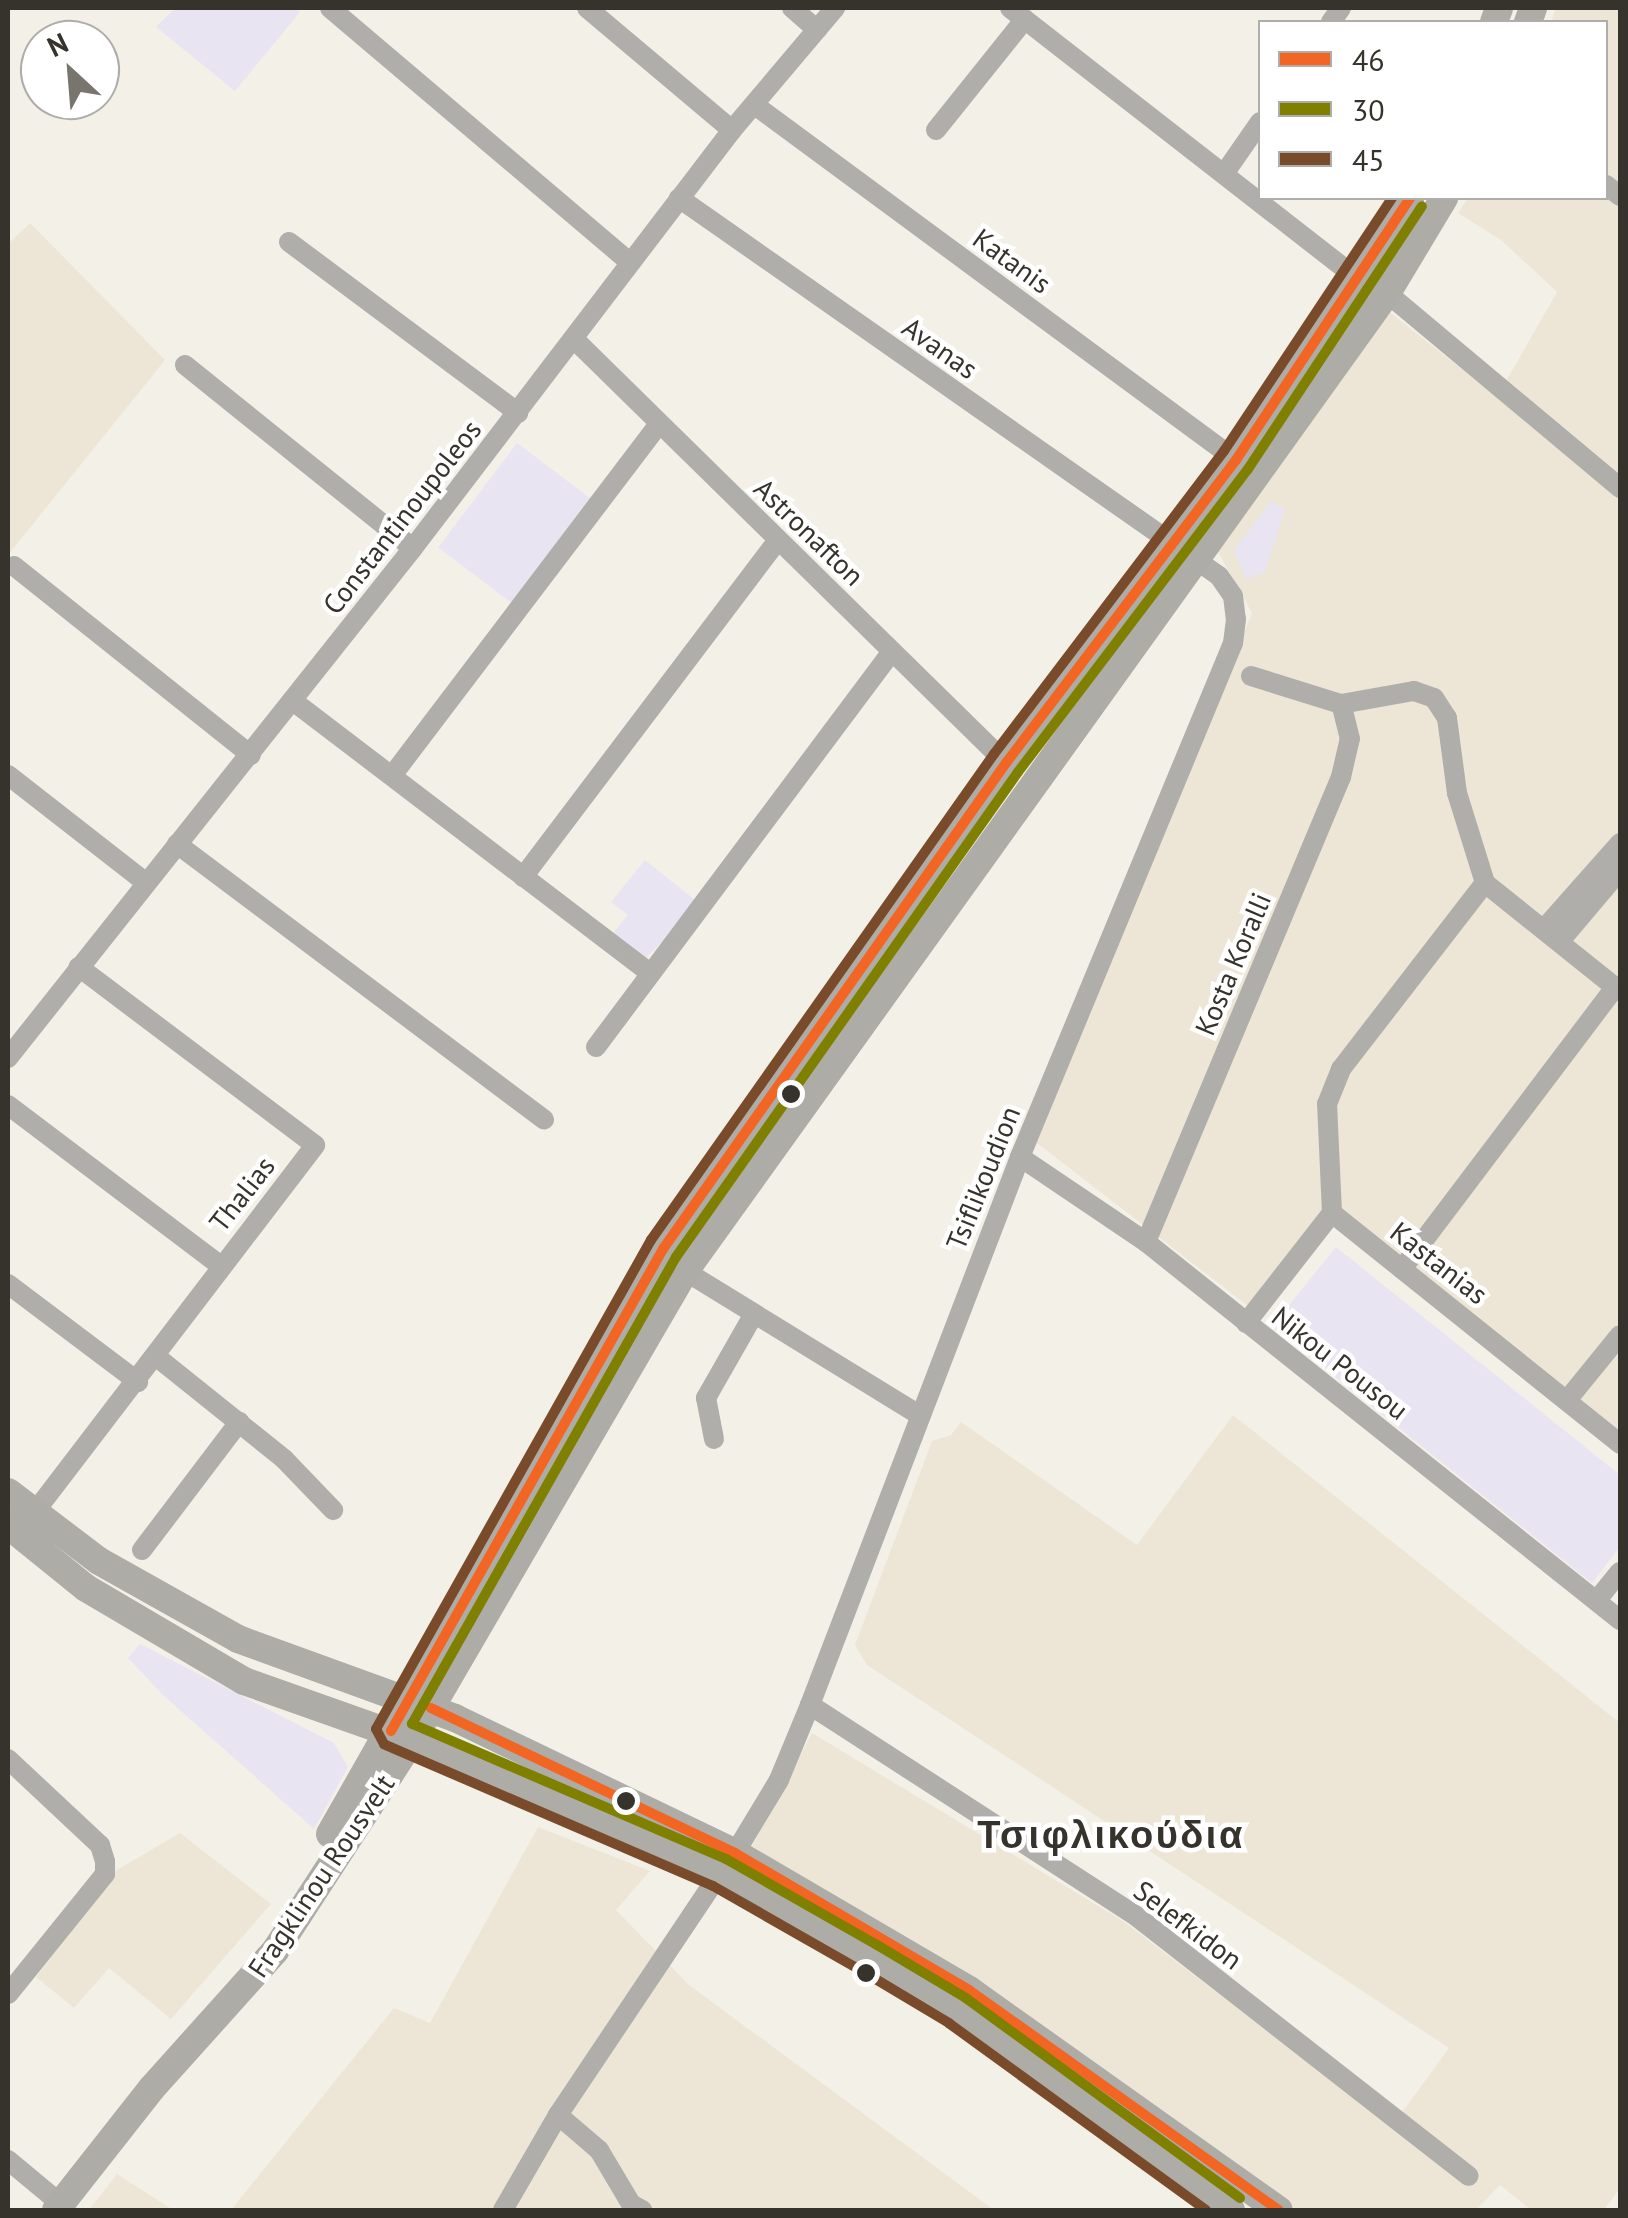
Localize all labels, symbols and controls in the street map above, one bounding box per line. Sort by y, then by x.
north arrow [20,20,120,120]
legend [1258,20,1608,200]
text: N [41,24,74,65]
text: 46 [1352,40,1385,79]
text: 30 [1352,90,1385,129]
text: 45 [1352,140,1385,179]
street label: Katanis [966,221,1058,301]
street label: Avanas [896,310,984,386]
street label: Constantinoupoleos [316,413,488,621]
street label: Astronafton [747,472,871,592]
street label: Kosta Koralli [1188,888,1278,1040]
unlabelled marker [781,1084,801,1104]
street label: Tsiflikoudion [939,1101,1027,1255]
street label: Thalias [202,1150,282,1238]
street label: Kastanias [1384,1215,1494,1311]
street label: Nikou Pousou [1265,1299,1415,1427]
street label: Fragklinou Rousvelt [241,1768,401,1984]
unlabelled marker [616,1791,636,1811]
district label: Τσιφλικούδια [977,1811,1245,1857]
street label: Selefkidon [1127,1873,1249,1977]
unlabelled marker [856,1963,876,1983]

